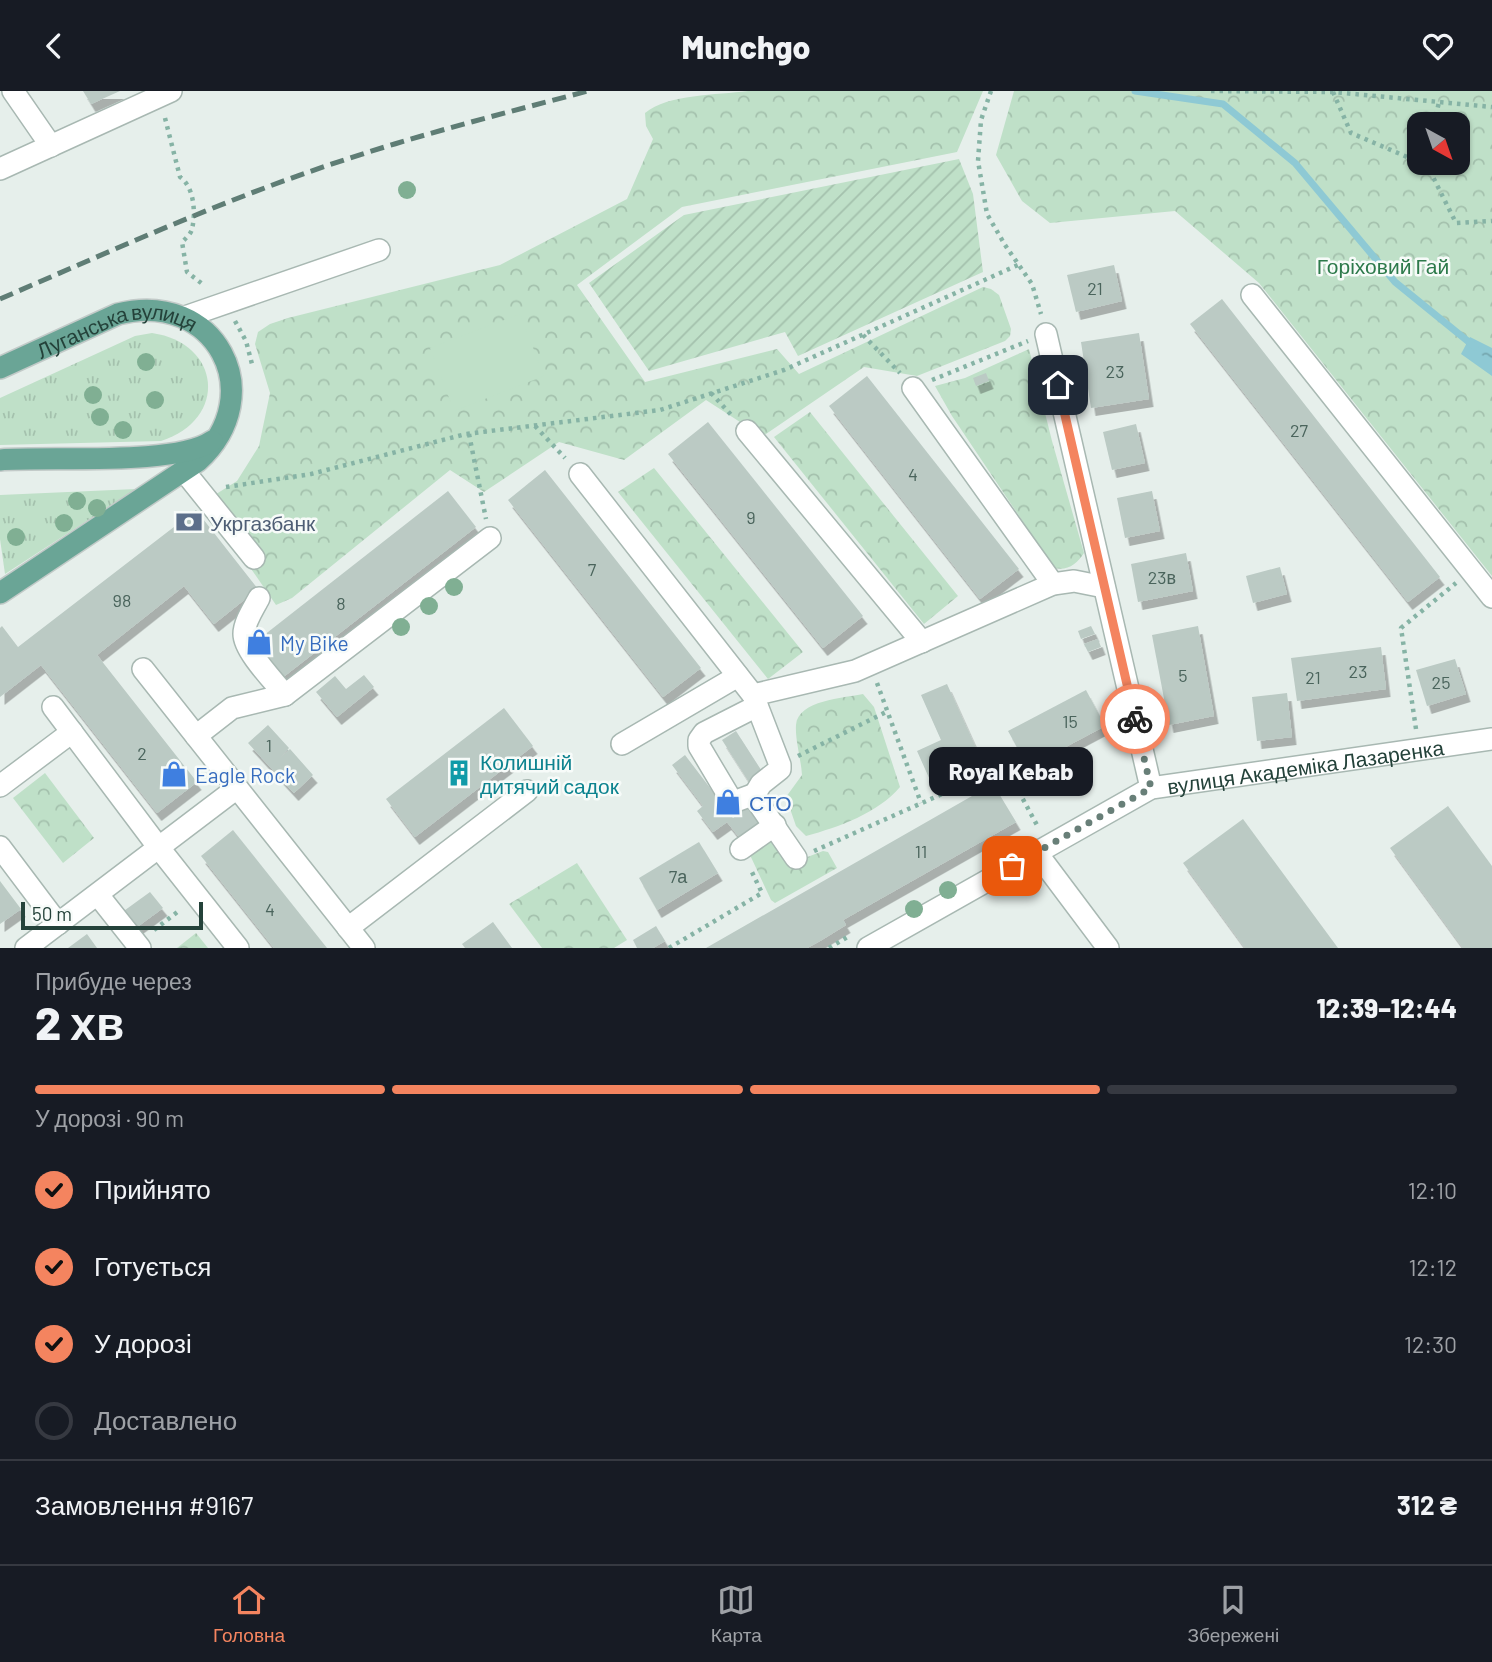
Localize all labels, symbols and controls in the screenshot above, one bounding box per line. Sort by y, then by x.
icon: back [35,27,73,65]
text: Munchgo [682,27,810,65]
icon: heart [1419,27,1457,65]
north arrow [1407,112,1470,175]
map controls [1407,112,1470,175]
park label: Горіховий Гай [1317,253,1449,278]
house number: 21 [1087,277,1103,299]
street label: Луганська вулиця [32,298,203,362]
pin [1028,355,1088,415]
house number: 23 [1106,360,1124,382]
icon: home [1039,366,1077,404]
house number: 27 [1290,419,1309,441]
house number: 4 [908,463,918,485]
house number: 9 [746,506,756,528]
bank icon: Укргазбанк [174,507,204,537]
place label: Укргазбанк [210,510,316,535]
house number: 7 [588,558,597,580]
house number: 23в [1148,566,1176,588]
house number: 98 [113,589,131,611]
house number: 8 [336,592,346,614]
shop icon: My Bike [244,627,274,657]
place label: My Bike [280,630,349,655]
house number: 23 [1349,660,1367,682]
house number: 5 [1178,664,1188,686]
house number: 21 [1305,666,1321,688]
house number: 25 [1432,671,1450,693]
courier [1100,684,1170,754]
icon: bike [1116,700,1154,738]
house number: 15 [1062,710,1078,732]
house number: 1 [266,734,272,756]
street label: вулиця Академіка Лазаренка [1165,734,1446,798]
house number: 2 [137,742,147,764]
callout: Royal Kebab [930,747,1094,796]
place label: Колишній дитячий садок [480,749,620,798]
text: Royal Kebab [949,757,1073,785]
building icon: Колишній дитячий садок [444,758,474,788]
shop icon: Eagle Rock [159,759,189,789]
place label: Eagle Rock [195,762,296,787]
shop icon: СТО [713,787,743,817]
place label: СТО [749,790,792,815]
pin [982,836,1042,896]
house number: 11 [915,840,927,862]
icon: bag [993,847,1031,885]
house number: 7а [669,865,688,887]
house number: 4 [265,898,275,920]
scale bar [21,899,203,931]
text: 50 m [32,902,72,925]
text: Прибуде через [35,967,192,995]
text: 12:39–12:44 [1316,992,1457,1023]
text: 2 хв [35,994,124,1049]
text: У дорозі · 90 m [35,1104,184,1132]
icon: check [35,1171,73,1209]
text: Прийнято [94,1173,211,1204]
text: 12:10 [1408,1176,1457,1204]
icon: check [35,1248,73,1286]
text: Готується [94,1250,211,1281]
text: 12:12 [1408,1253,1457,1281]
icon: check [35,1325,73,1363]
text: У дорозі [94,1327,192,1358]
text: 12:30 [1404,1330,1457,1358]
text: Доставлено [94,1404,237,1435]
text: Замовлення #9167 [35,1489,253,1520]
text: 312 ₴ [1397,1489,1457,1520]
tab: Головна [213,1581,285,1647]
tab: Карта [711,1581,762,1647]
tab: Збережені [1187,1581,1279,1647]

